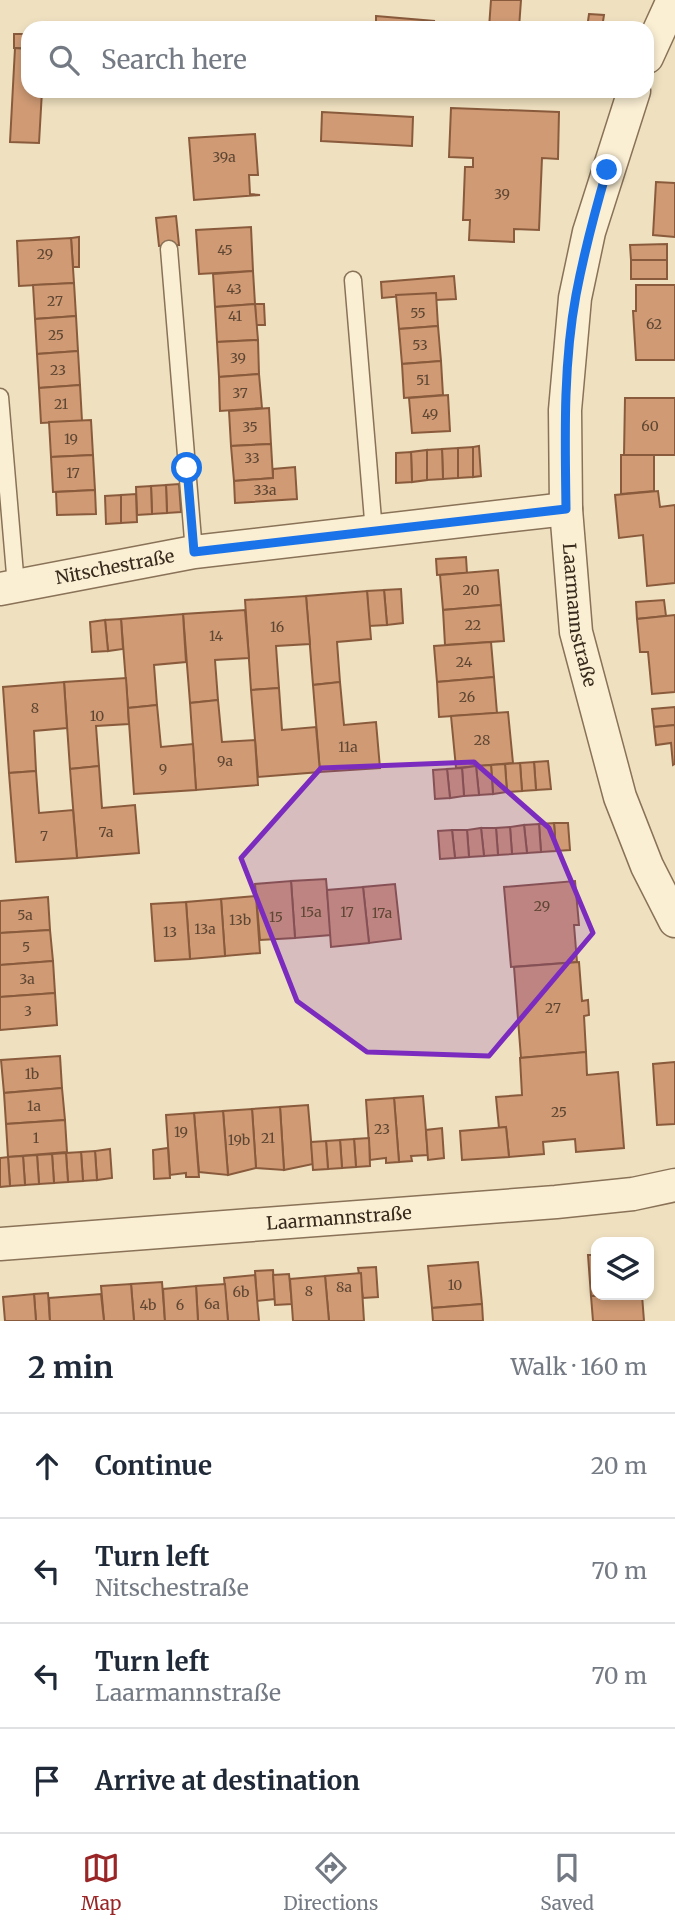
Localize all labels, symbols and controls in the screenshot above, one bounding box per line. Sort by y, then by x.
search box [21,21,654,98]
icon: search [45,41,83,79]
text: Search here [101,43,247,76]
house number: 39a [212,148,236,166]
route end [591,154,622,185]
house number: 39 [494,185,510,203]
house number: 45 [217,241,233,259]
house number: 29 [37,245,53,263]
house number: 43 [226,280,242,298]
house number: 27 [47,292,63,310]
house number: 55 [410,304,426,322]
house number: 41 [228,307,242,325]
house number: 62 [646,315,662,333]
house number: 25 [48,326,64,344]
house number: 53 [412,336,428,354]
house number: 39 [230,349,246,367]
house number: 23 [50,361,66,379]
house number: 51 [416,371,430,389]
house number: 37 [232,384,248,402]
house number: 21 [54,395,68,413]
house number: 49 [422,405,438,423]
house number: 60 [641,417,659,435]
house number: 35 [242,418,258,436]
house number: 19 [64,430,78,448]
house number: 33 [244,449,260,467]
route start [171,452,202,483]
house number: 17 [66,464,80,482]
house number: 33a [254,481,277,499]
street label: Laarmannstraße [558,542,602,689]
street label: Nitschestraße [53,544,176,589]
house number: 20 [462,581,480,599]
house number: 22 [465,616,481,634]
house number: 16 [270,618,284,636]
house number: 14 [209,627,223,645]
house number: 24 [456,653,473,671]
house number: 26 [459,688,475,706]
house number: 8 [31,699,39,717]
house number: 10 [90,707,104,725]
house number: 28 [474,731,490,749]
house number: 11a [338,738,358,756]
house number: 9a [217,752,233,770]
house number: 9 [159,760,167,778]
house number: 7a [99,823,114,841]
house number: 7 [40,827,48,845]
house number: 29 [534,897,550,915]
house number: 15a [300,903,322,921]
house number: 17 [340,903,354,921]
house number: 17a [372,904,393,922]
house number: 5a [17,906,33,924]
house number: 15 [269,908,283,926]
house number: 13b [229,911,251,929]
house number: 13a [194,920,216,938]
house number: 13 [163,923,177,941]
house number: 5 [22,938,30,956]
house number: 3a [19,970,35,988]
house number: 27 [545,999,561,1017]
house number: 3 [24,1002,32,1020]
house number: 1b [25,1065,39,1083]
house number: 1a [27,1097,41,1115]
house number: 25 [551,1103,567,1121]
house number: 23 [374,1120,390,1138]
house number: 19 [174,1123,188,1141]
house number: 1 [33,1129,39,1147]
house number: 21 [261,1129,275,1147]
house number: 19b [228,1131,250,1149]
street label: Laarmannstraße [266,1201,412,1235]
map controls [591,1237,654,1300]
button: layers [591,1237,654,1300]
house number: 10 [448,1276,462,1294]
house number: 8a [336,1278,353,1296]
house number: 8 [305,1282,313,1300]
house number: 6b [233,1283,249,1301]
house number: 6a [204,1295,221,1313]
house number: 4b [140,1296,156,1314]
house number: 6 [176,1296,184,1314]
text: 2 min [28,1348,113,1386]
text: Walk · 160 m [511,1352,647,1381]
icon: ahead [28,1447,66,1485]
text: Continue [95,1449,212,1482]
text: 20 m [591,1451,647,1480]
text: Turn left [95,1540,209,1573]
icon: left [28,1552,66,1590]
text: 70 m [591,1556,647,1585]
text: Nitschestraße [95,1573,249,1602]
text: Turn left [95,1645,209,1678]
icon: left [28,1657,66,1695]
text: 70 m [591,1661,647,1690]
text: Laarmannstraße [95,1678,281,1707]
icon: arrive [28,1762,66,1800]
text: Arrive at destination [95,1764,360,1797]
tab: Map [81,1849,121,1915]
tab: Directions [283,1849,378,1915]
tab: Saved [540,1849,594,1915]

